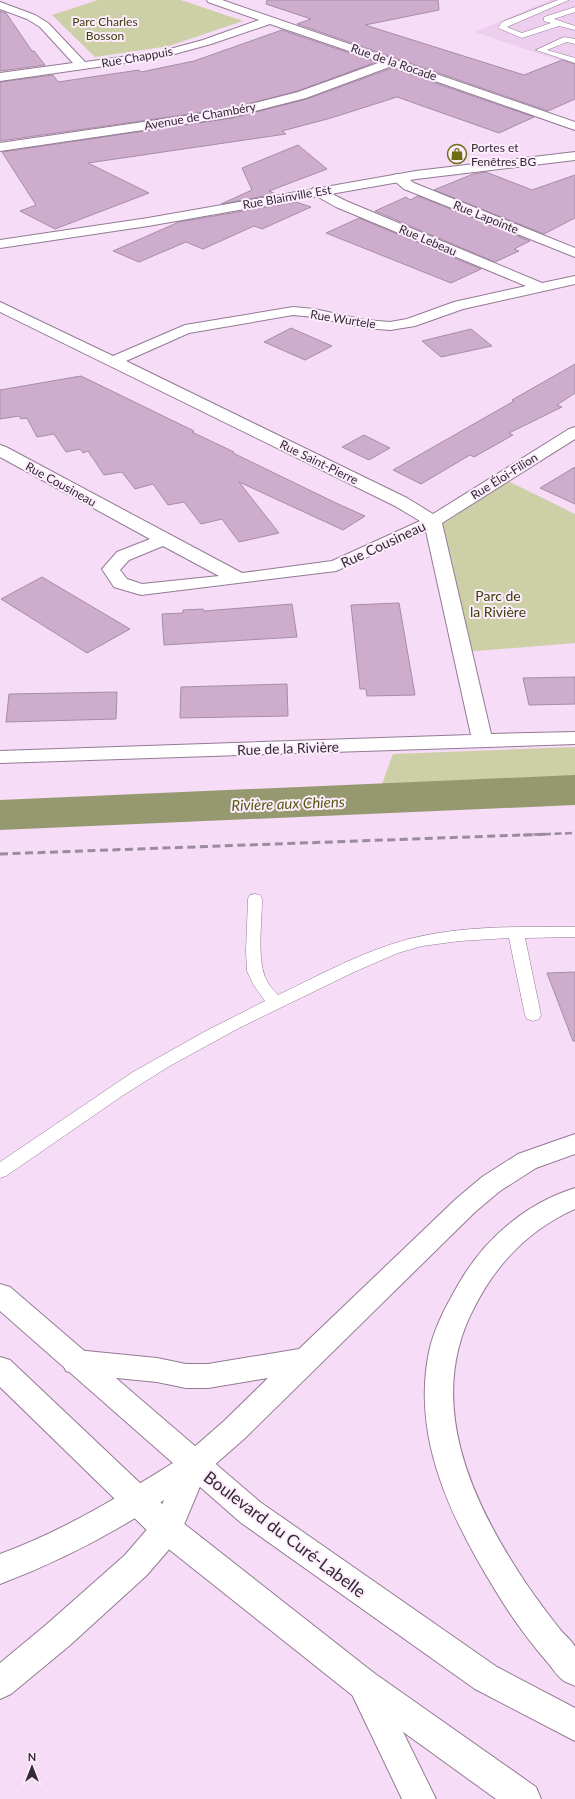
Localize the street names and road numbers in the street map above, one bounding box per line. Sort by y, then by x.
street label: Rue de la Rocade [349,40,439,84]
street label: Rue Chappuis [100,43,174,71]
street label: Avenue de Chambéry [143,99,258,133]
street label: Rue Blainville Est [242,182,333,212]
street label: Rue Lapointe [451,197,521,237]
street label: Rue Lebeau [397,221,459,259]
street label: Rue Wurtele [309,306,377,332]
street label: Rue Saint-Pierre [277,437,361,487]
street label: Rue Éloi-Filion [468,449,540,503]
street label: Rue Cousineau [23,458,99,510]
street label: Rue Cousineau [338,517,428,571]
street label: Rue de la Rivière [237,738,339,758]
street label: Boulevard du Curé-Labelle [200,1466,370,1602]

